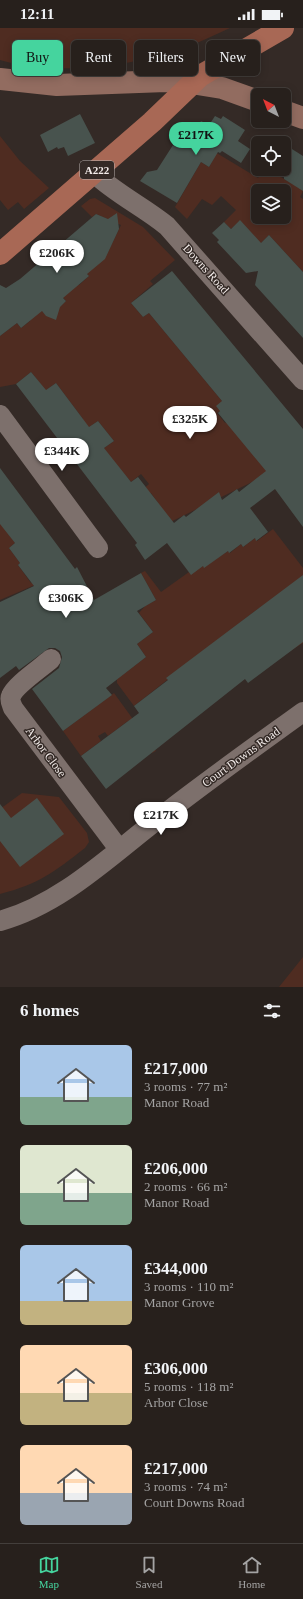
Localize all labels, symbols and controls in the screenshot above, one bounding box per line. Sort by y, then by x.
text: 12:11 [20,6,54,22]
chip: Buy [12,40,63,76]
chip: Rent [71,40,126,76]
chip: Filters [134,40,198,76]
chip: New [206,40,260,76]
north arrow [251,88,291,128]
map controls [251,88,291,224]
pin: £217K [168,122,224,156]
text: £217K [178,127,214,142]
button: locate [251,136,291,176]
road number: A222 [80,161,114,179]
button: layers [251,184,291,224]
pin: £206K [29,240,85,274]
street label: Downs Road [180,241,232,297]
text: £206K [39,245,75,260]
pin: £325K [162,406,218,440]
text: £325K [172,411,208,426]
pin: £344K [34,438,90,472]
text: £344K [44,443,80,458]
pin: £306K [38,585,94,619]
text: £306K [48,590,84,605]
street label: Arbor Close [23,724,69,780]
street label: Court Downs Road [199,724,283,790]
pin: £217K [133,802,189,836]
text: £217K [143,807,179,822]
icon: filters [261,1000,283,1022]
text: 6 homes [20,1001,79,1020]
text: £217,000 [144,1059,208,1078]
icon: home [52,1061,100,1109]
text: 3 rooms · 77 m² [144,1079,227,1094]
text: Manor Road [144,1095,209,1110]
text: £206,000 [144,1159,208,1178]
icon: home [52,1161,100,1209]
text: 2 rooms · 66 m² [144,1179,227,1194]
text: Manor Road [144,1195,209,1210]
text: £344,000 [144,1259,208,1278]
icon: home [52,1261,100,1309]
text: 3 rooms · 110 m² [144,1279,233,1294]
text: Manor Grove [144,1295,214,1310]
text: £306,000 [144,1359,208,1378]
icon: home [52,1361,100,1409]
text: 5 rooms · 118 m² [144,1379,233,1394]
text: Arbor Close [144,1395,208,1410]
text: £217,000 [144,1459,208,1478]
icon: home [52,1461,100,1509]
text: 3 rooms · 74 m² [144,1479,227,1494]
text: Court Downs Road [144,1495,244,1510]
tab: Map [38,1554,60,1590]
tab: Saved [136,1554,162,1590]
tab: Home [238,1554,265,1590]

